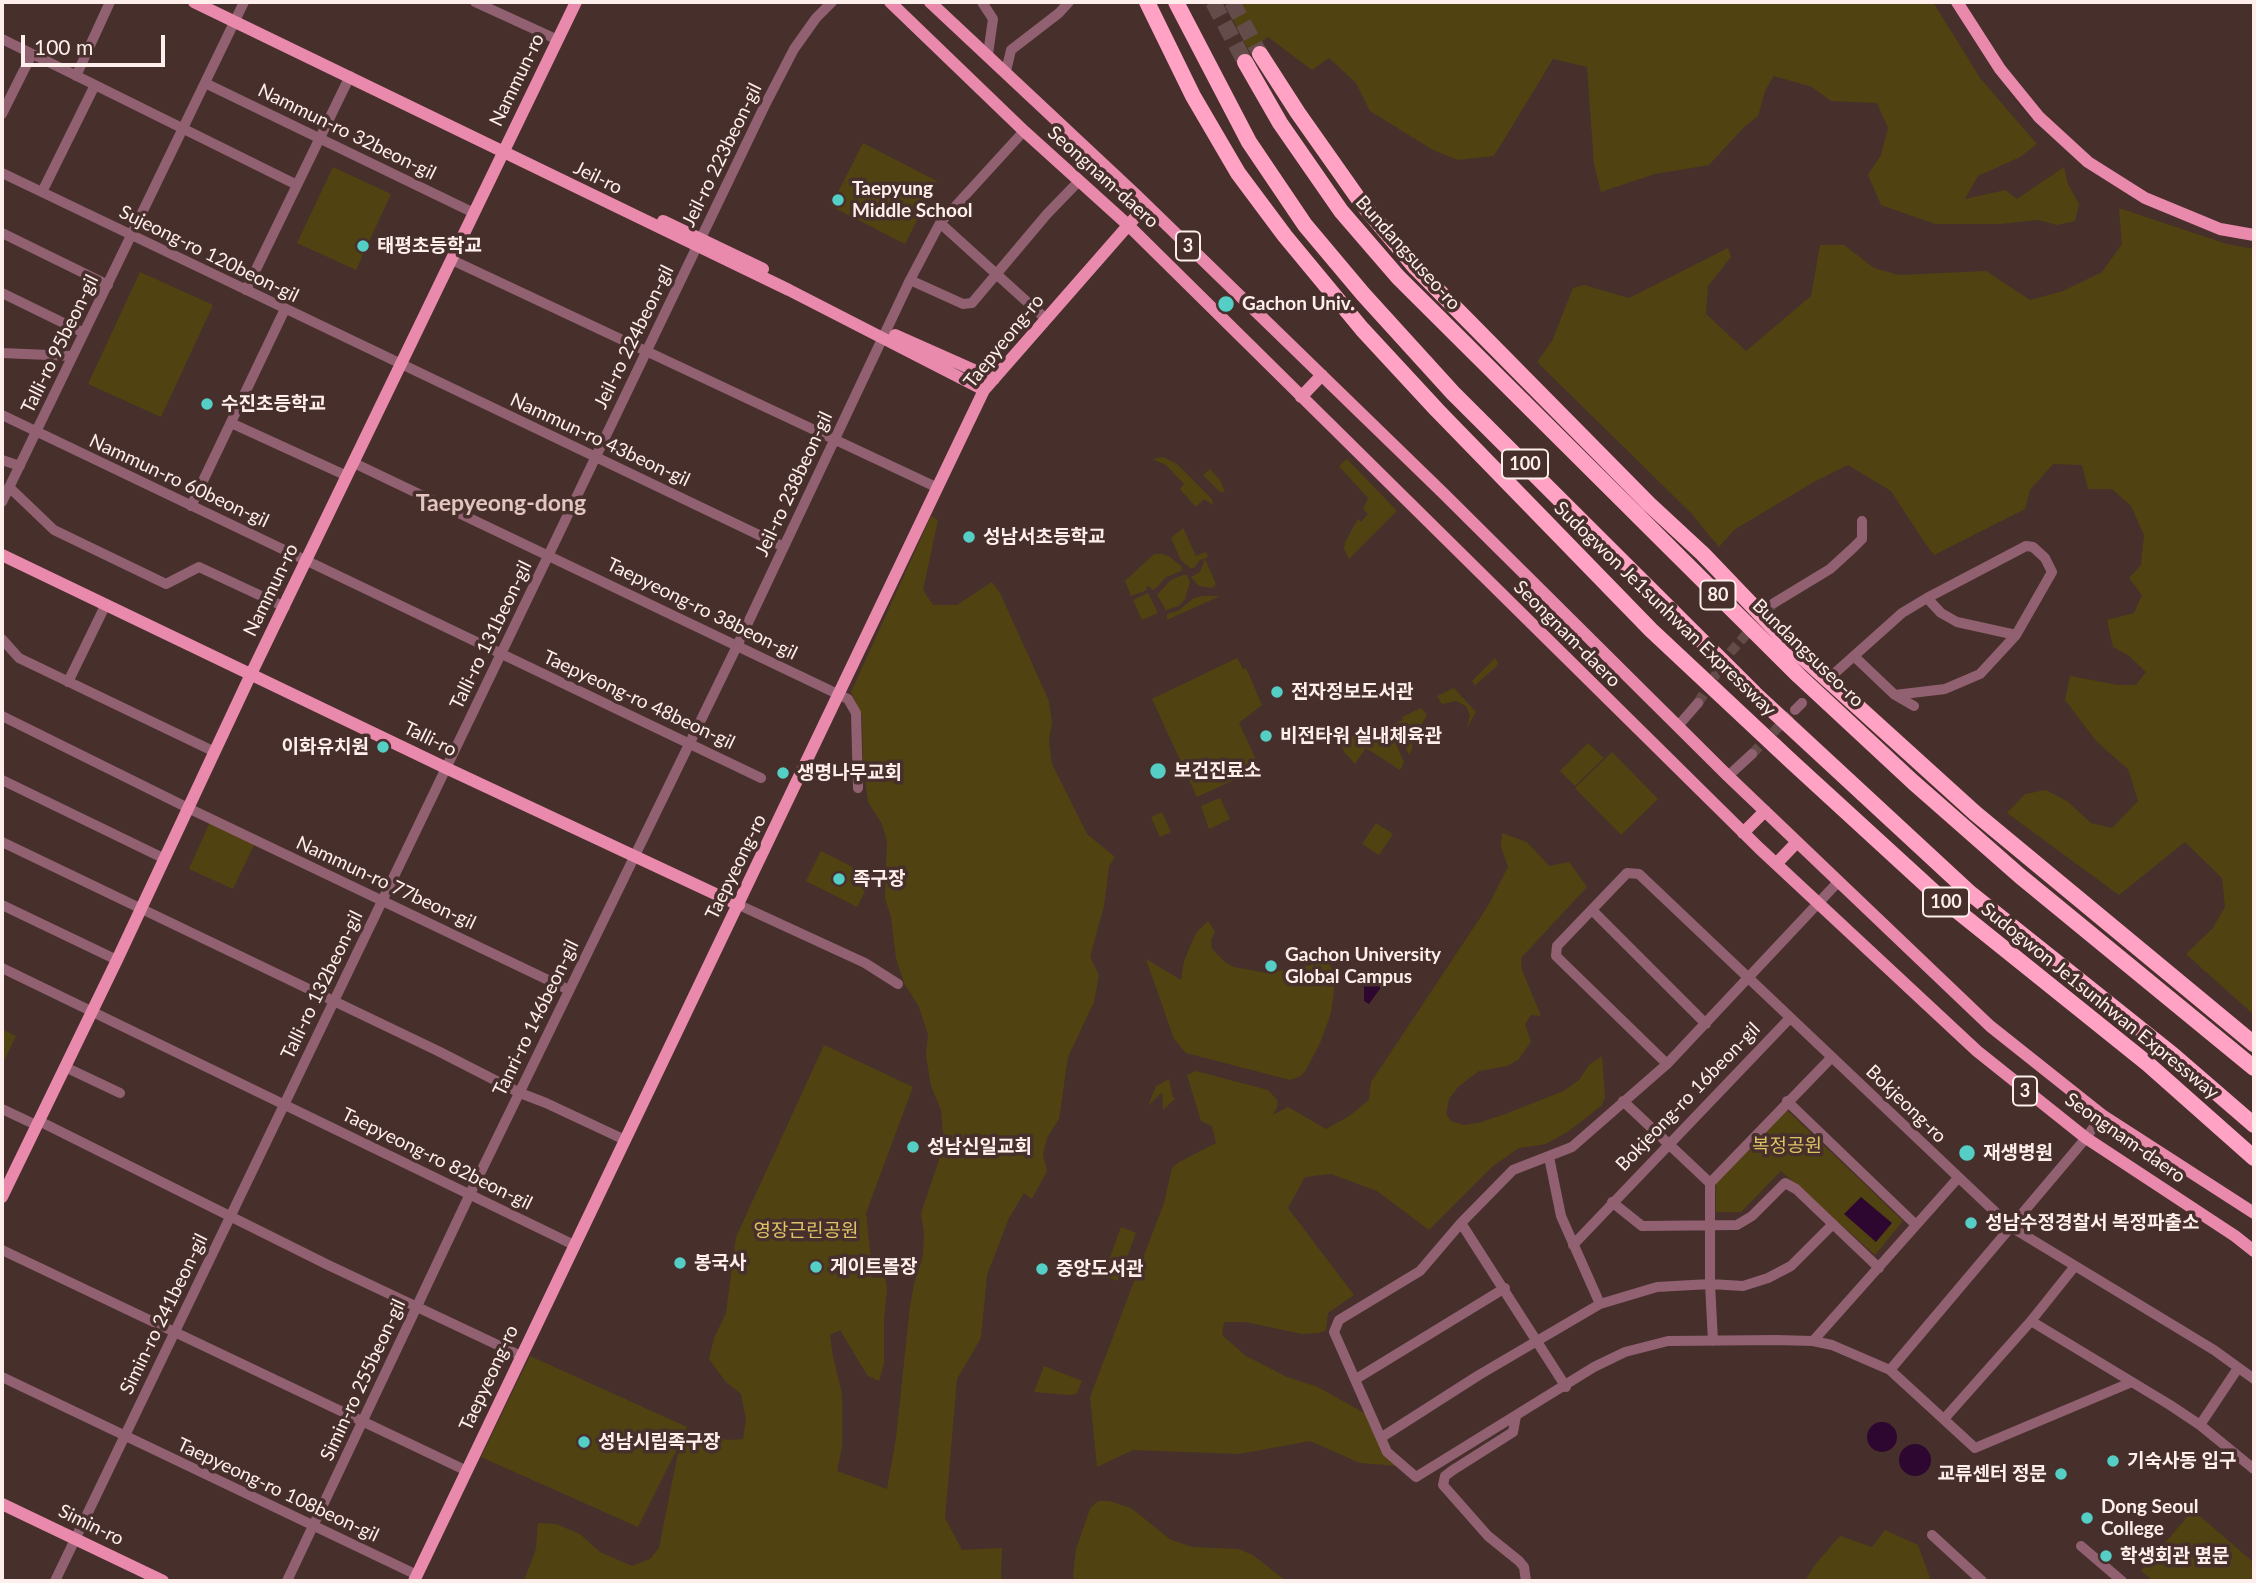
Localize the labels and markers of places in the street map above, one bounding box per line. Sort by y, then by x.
place label: Taepyung Middle School [852,178,973,222]
marker: Taepyung Middle School [830,192,846,208]
place label: 태평초등학교 [377,235,482,257]
marker: 태평초등학교 [355,238,371,254]
place label: Gachon Univ. [1242,293,1355,315]
marker: Gachon Univ. [1216,294,1236,314]
place label: 수진초등학교 [221,393,326,415]
marker: 수진초등학교 [199,396,215,412]
place label: 성남서초등학교 [983,526,1105,548]
marker: 성남서초등학교 [961,529,977,545]
place label: 전자정보도서관 [1291,681,1413,703]
marker: 전자정보도서관 [1269,684,1285,700]
place label: 비전타워 실내체육관 [1280,725,1442,747]
marker: 비전타워 실내체육관 [1258,728,1274,744]
place label: 이화유치원 [282,736,369,758]
marker: 이화유치원 [375,739,391,755]
place label: 보건진료소 [1174,760,1261,782]
marker: 보건진료소 [1148,761,1168,781]
place label: 생명나무교회 [797,762,902,784]
marker: 생명나무교회 [775,765,791,781]
place label: 족구장 [853,868,905,890]
marker: 족구장 [831,871,847,887]
place label: Gachon University Global Campus [1285,944,1441,988]
marker: Gachon University Global Campus [1263,958,1279,974]
place label: 성남신일교회 [927,1136,1032,1158]
marker: 성남신일교회 [905,1139,921,1155]
place label: 재생병원 [1983,1142,2053,1164]
marker: 재생병원 [1957,1143,1977,1163]
place label: 성남수정경찰서 복정파출소 [1985,1212,2199,1234]
marker: 성남수정경찰서 복정파출소 [1963,1215,1979,1231]
place label: 봉국사 [694,1252,746,1274]
marker: 봉국사 [672,1255,688,1271]
place label: 게이트볼장 [830,1256,917,1278]
place label: 중앙도서관 [1056,1258,1143,1280]
marker: 게이트볼장 [808,1259,824,1275]
marker: 중앙도서관 [1034,1261,1050,1277]
place label: 성남시립족구장 [598,1431,720,1453]
marker: 성남시립족구장 [576,1434,592,1450]
place label: 기숙사동 입구 [2127,1450,2236,1472]
marker: 기숙사동 입구 [2105,1453,2121,1469]
place label: 교류센터 정문 [1938,1463,2047,1485]
marker: 교류센터 정문 [2053,1466,2069,1482]
place label: Dong Seoul College [2101,1496,2198,1540]
marker: Dong Seoul College [2079,1510,2095,1526]
place label: 학생회관 몊문 [2120,1545,2229,1567]
marker: 학생회관 몊문 [2098,1548,2114,1564]

